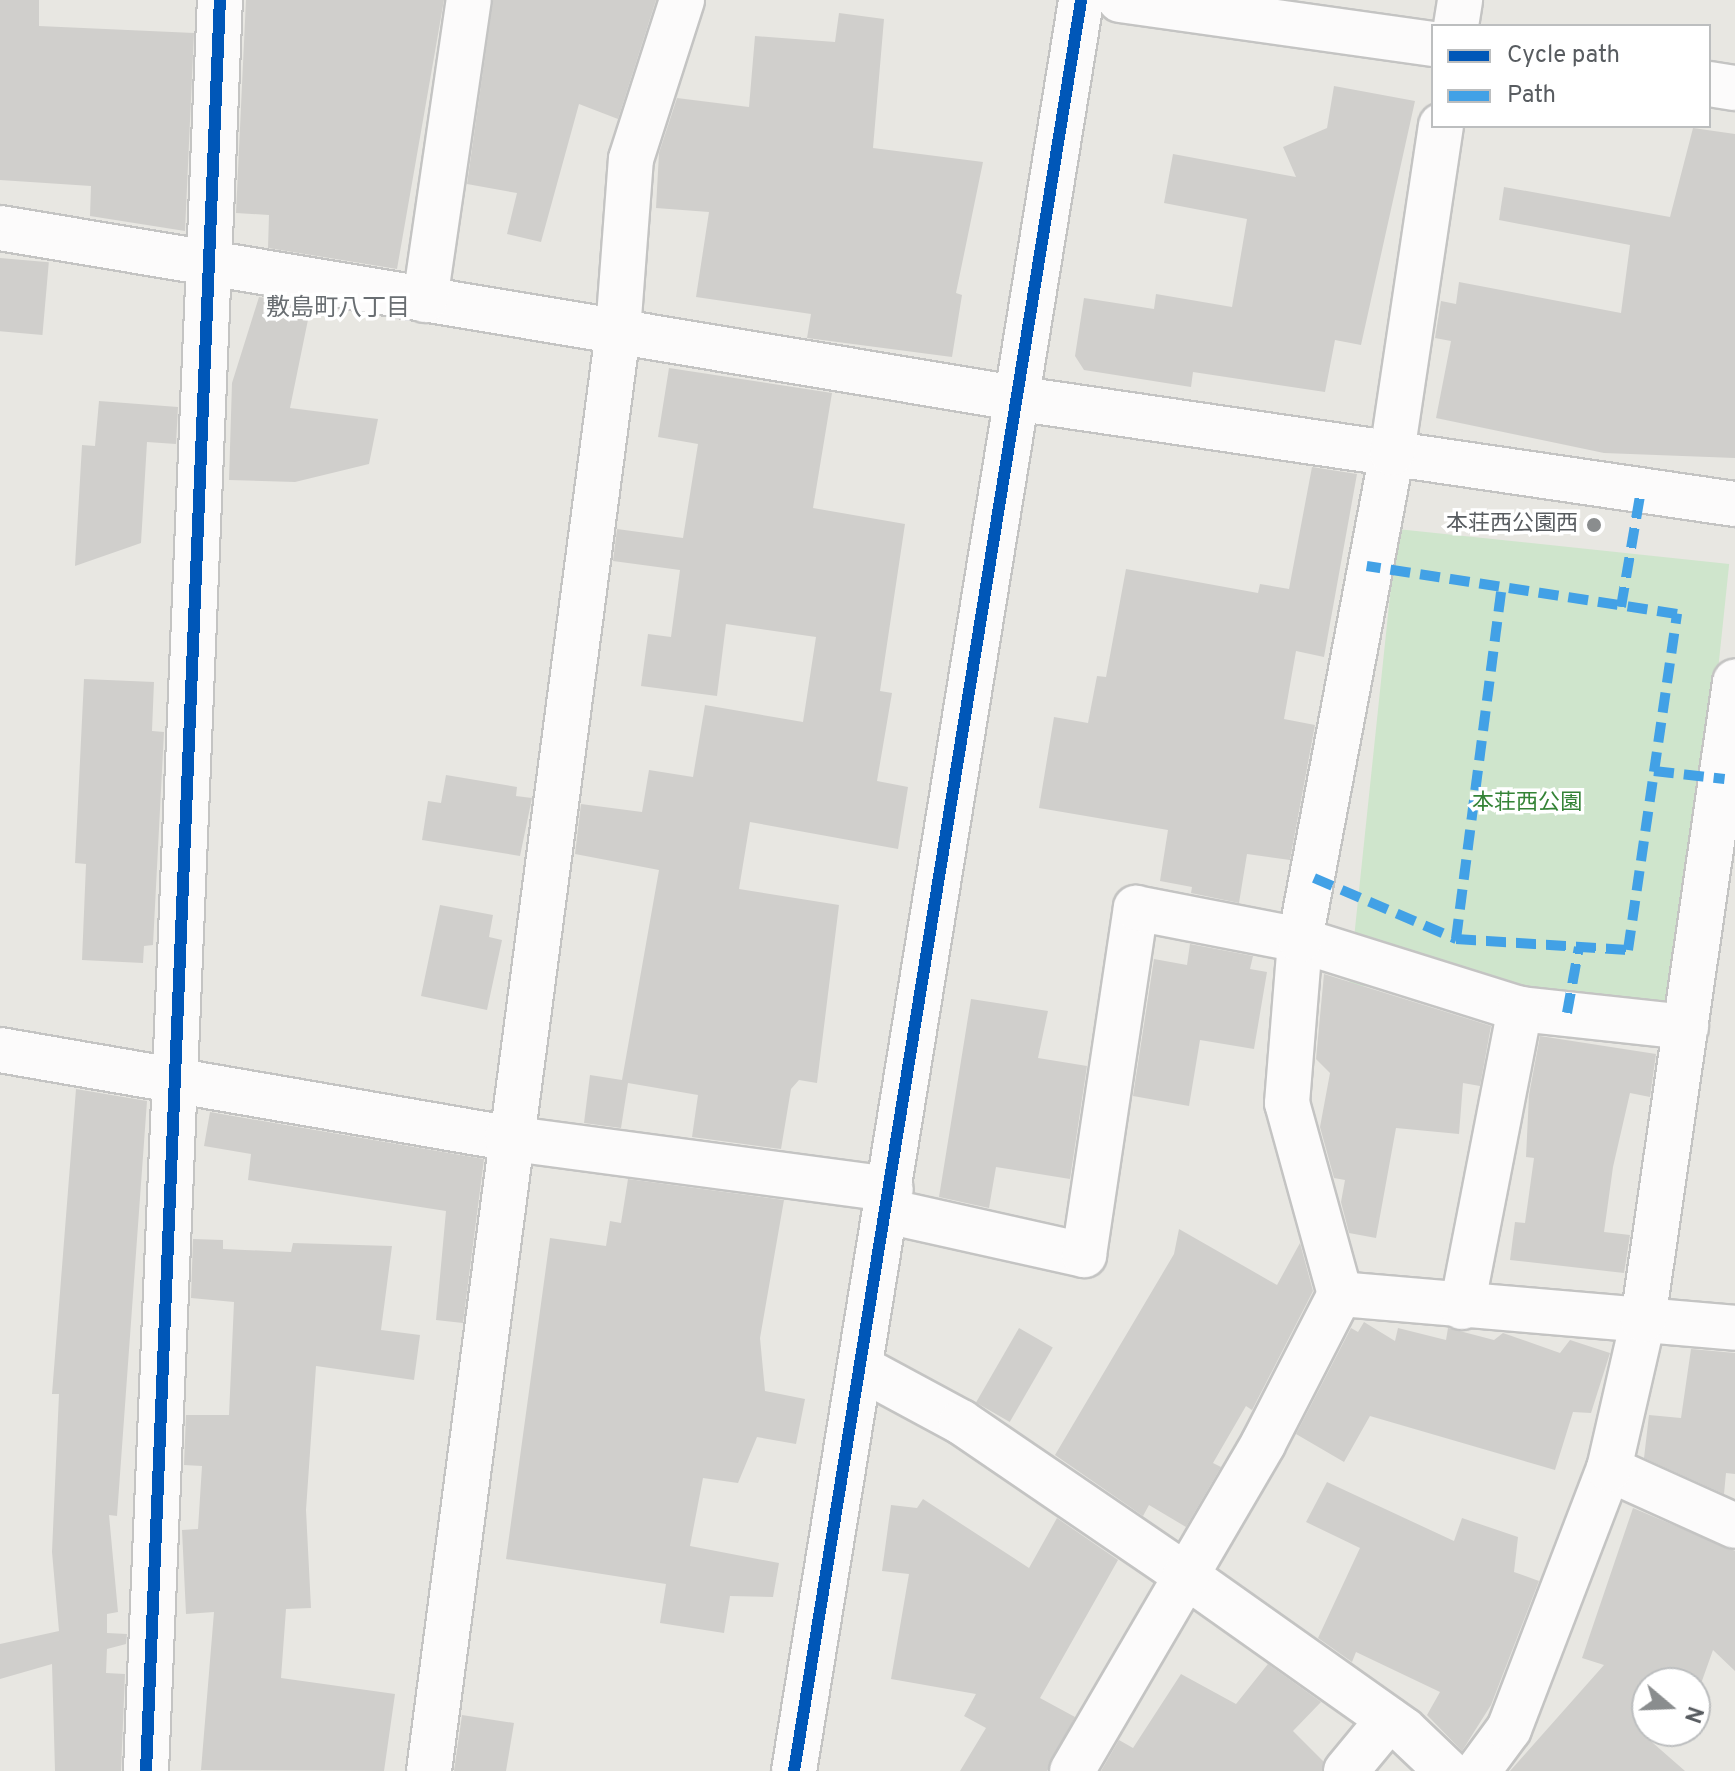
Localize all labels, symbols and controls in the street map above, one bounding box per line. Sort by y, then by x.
legend [1431,24,1711,128]
text: Cycle path [1507,41,1620,71]
text: Path [1507,81,1556,111]
district label: 敷島町八丁目 [266,296,410,324]
place label: 本荘西公園西 [1446,512,1578,538]
marker: 本荘西公園西 [1585,516,1603,534]
park label: 本荘西公園 [1472,791,1582,817]
north arrow [1631,1667,1711,1747]
text: N [1677,1702,1708,1726]

